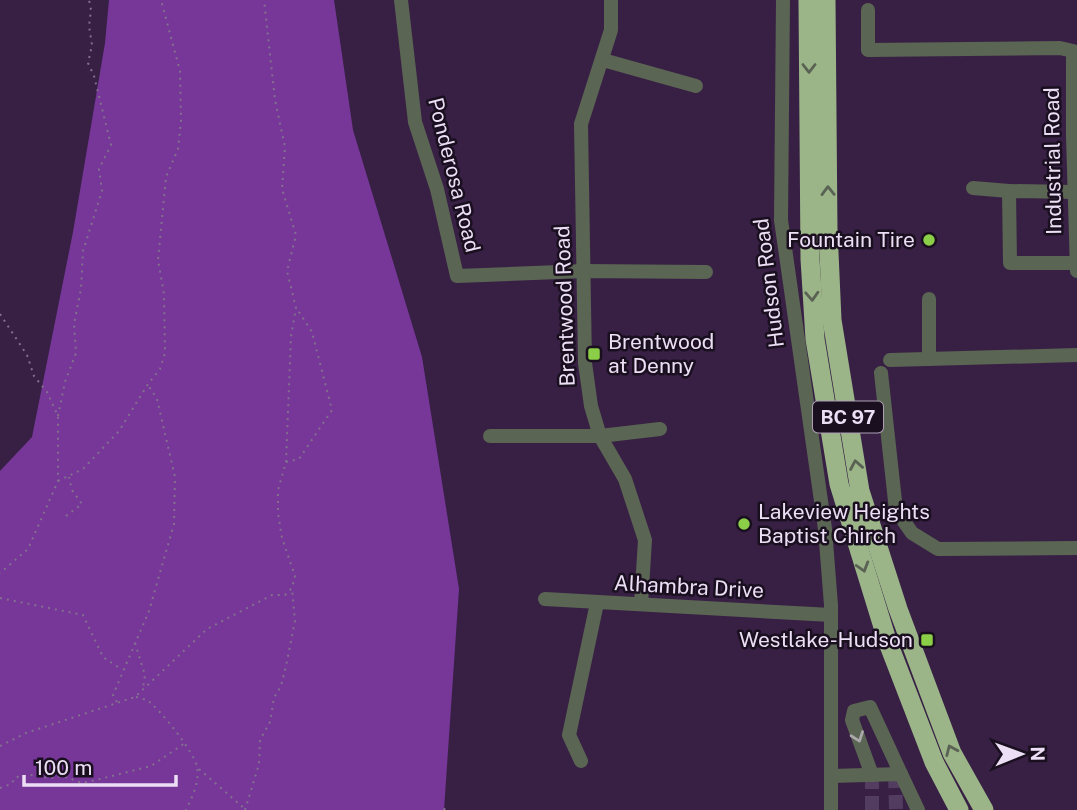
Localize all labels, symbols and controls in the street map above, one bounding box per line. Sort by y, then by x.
one-way arrow [801,63,817,74]
street label: Industrial Road [1039,87,1066,235]
street label: Ponderosa Road [423,95,486,255]
one-way arrow [820,185,835,196]
street label: Hudson Road [748,217,789,349]
street label: Brentwood Road [549,225,580,387]
place label: Fountain Tire [787,227,915,252]
marker: Fountain Tire [921,232,937,248]
one-way arrow [804,290,819,301]
place label: Brentwood at Denny [608,329,714,378]
marker: Brentwood at Denny [586,346,602,362]
road number: BC 97 [813,402,883,432]
one-way arrow [849,459,864,471]
place label: Lakeview Heights Baptist Chirch [758,499,930,548]
marker: Lakeview Heights Baptist Chirch [736,516,752,532]
one-way arrow [855,560,870,572]
street label: Alhambra Drive [613,570,765,603]
place label: Westlake-Hudson [739,627,913,652]
marker: Westlake-Hudson [919,632,935,648]
north arrow [986,719,1056,789]
one-way arrow [850,731,864,743]
scale bar [24,744,177,788]
one-way arrow [946,745,960,757]
text: N [1027,746,1049,761]
text: 100 m [35,755,92,780]

